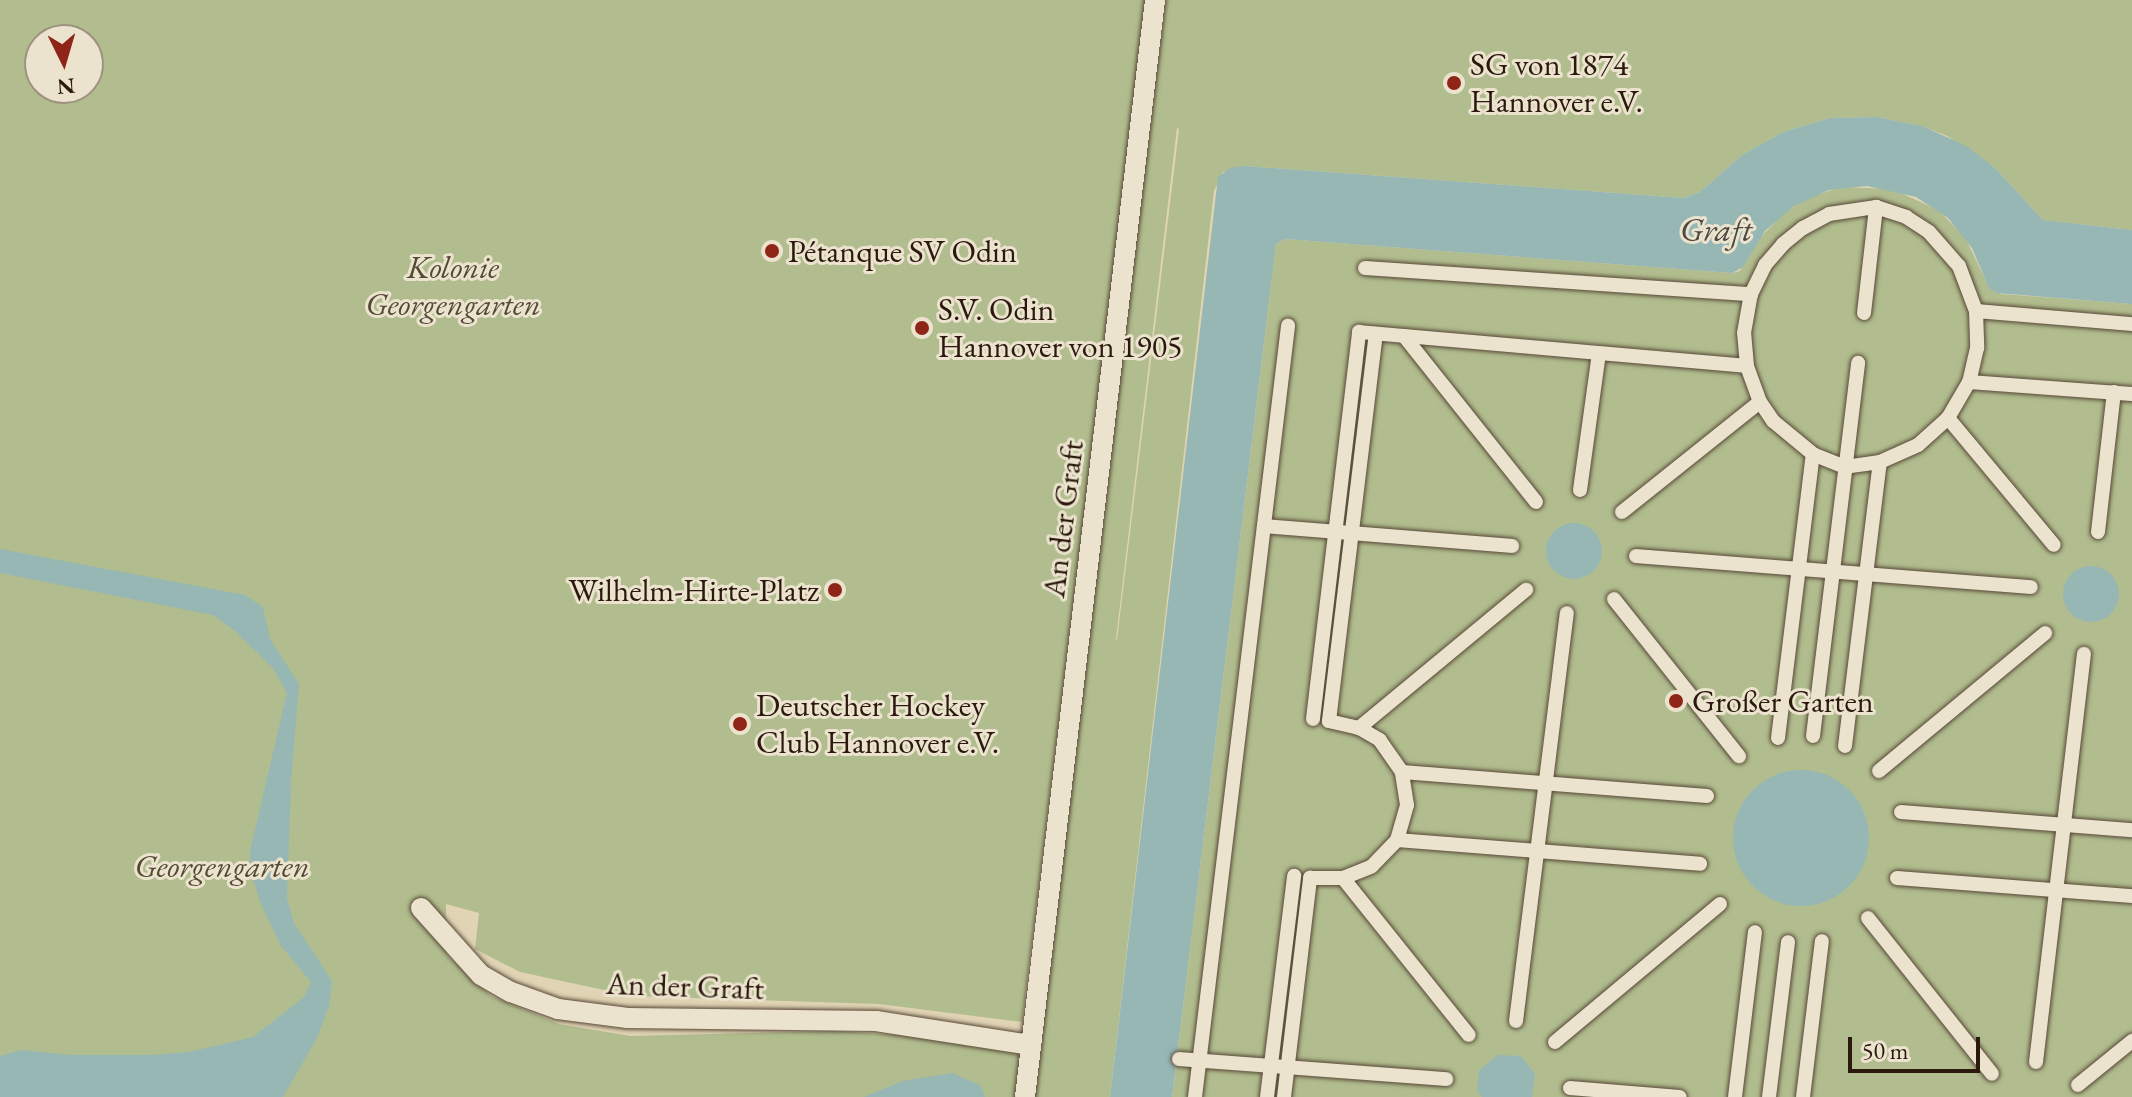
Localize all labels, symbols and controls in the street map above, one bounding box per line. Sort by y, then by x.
north arrow [24,24,104,104]
place label: SG von 1874 Hannover e.V. [1470,46,1643,121]
text: N [56,71,76,102]
marker: SG von 1874 Hannover e.V. [1445,74,1463,92]
water label: Graft [1680,210,1752,250]
place label: Pétanque SV Odin [788,232,1017,270]
marker: Pétanque SV Odin [763,242,781,260]
park label: Kolonie Georgengarten [365,249,541,324]
place label: S.V. Odin Hannover von 1905 [938,291,1182,366]
marker: S.V. Odin Hannover von 1905 [913,319,931,337]
street label: An der Graft [1034,438,1092,600]
place label: Wilhelm-Hirte-Platz [569,571,819,609]
marker: Wilhelm-Hirte-Platz [826,581,844,599]
place label: Großer Garten [1692,682,1874,720]
place label: Deutscher Hockey Club Hannover e.V. [756,687,999,762]
marker: Großer Garten [1667,692,1685,710]
marker: Deutscher Hockey Club Hannover e.V. [731,715,749,733]
park label: Georgengarten [134,847,310,885]
street label: An der Graft [605,964,765,1008]
scale bar [1852,1021,1984,1071]
text: 50 m [1862,1035,1909,1066]

